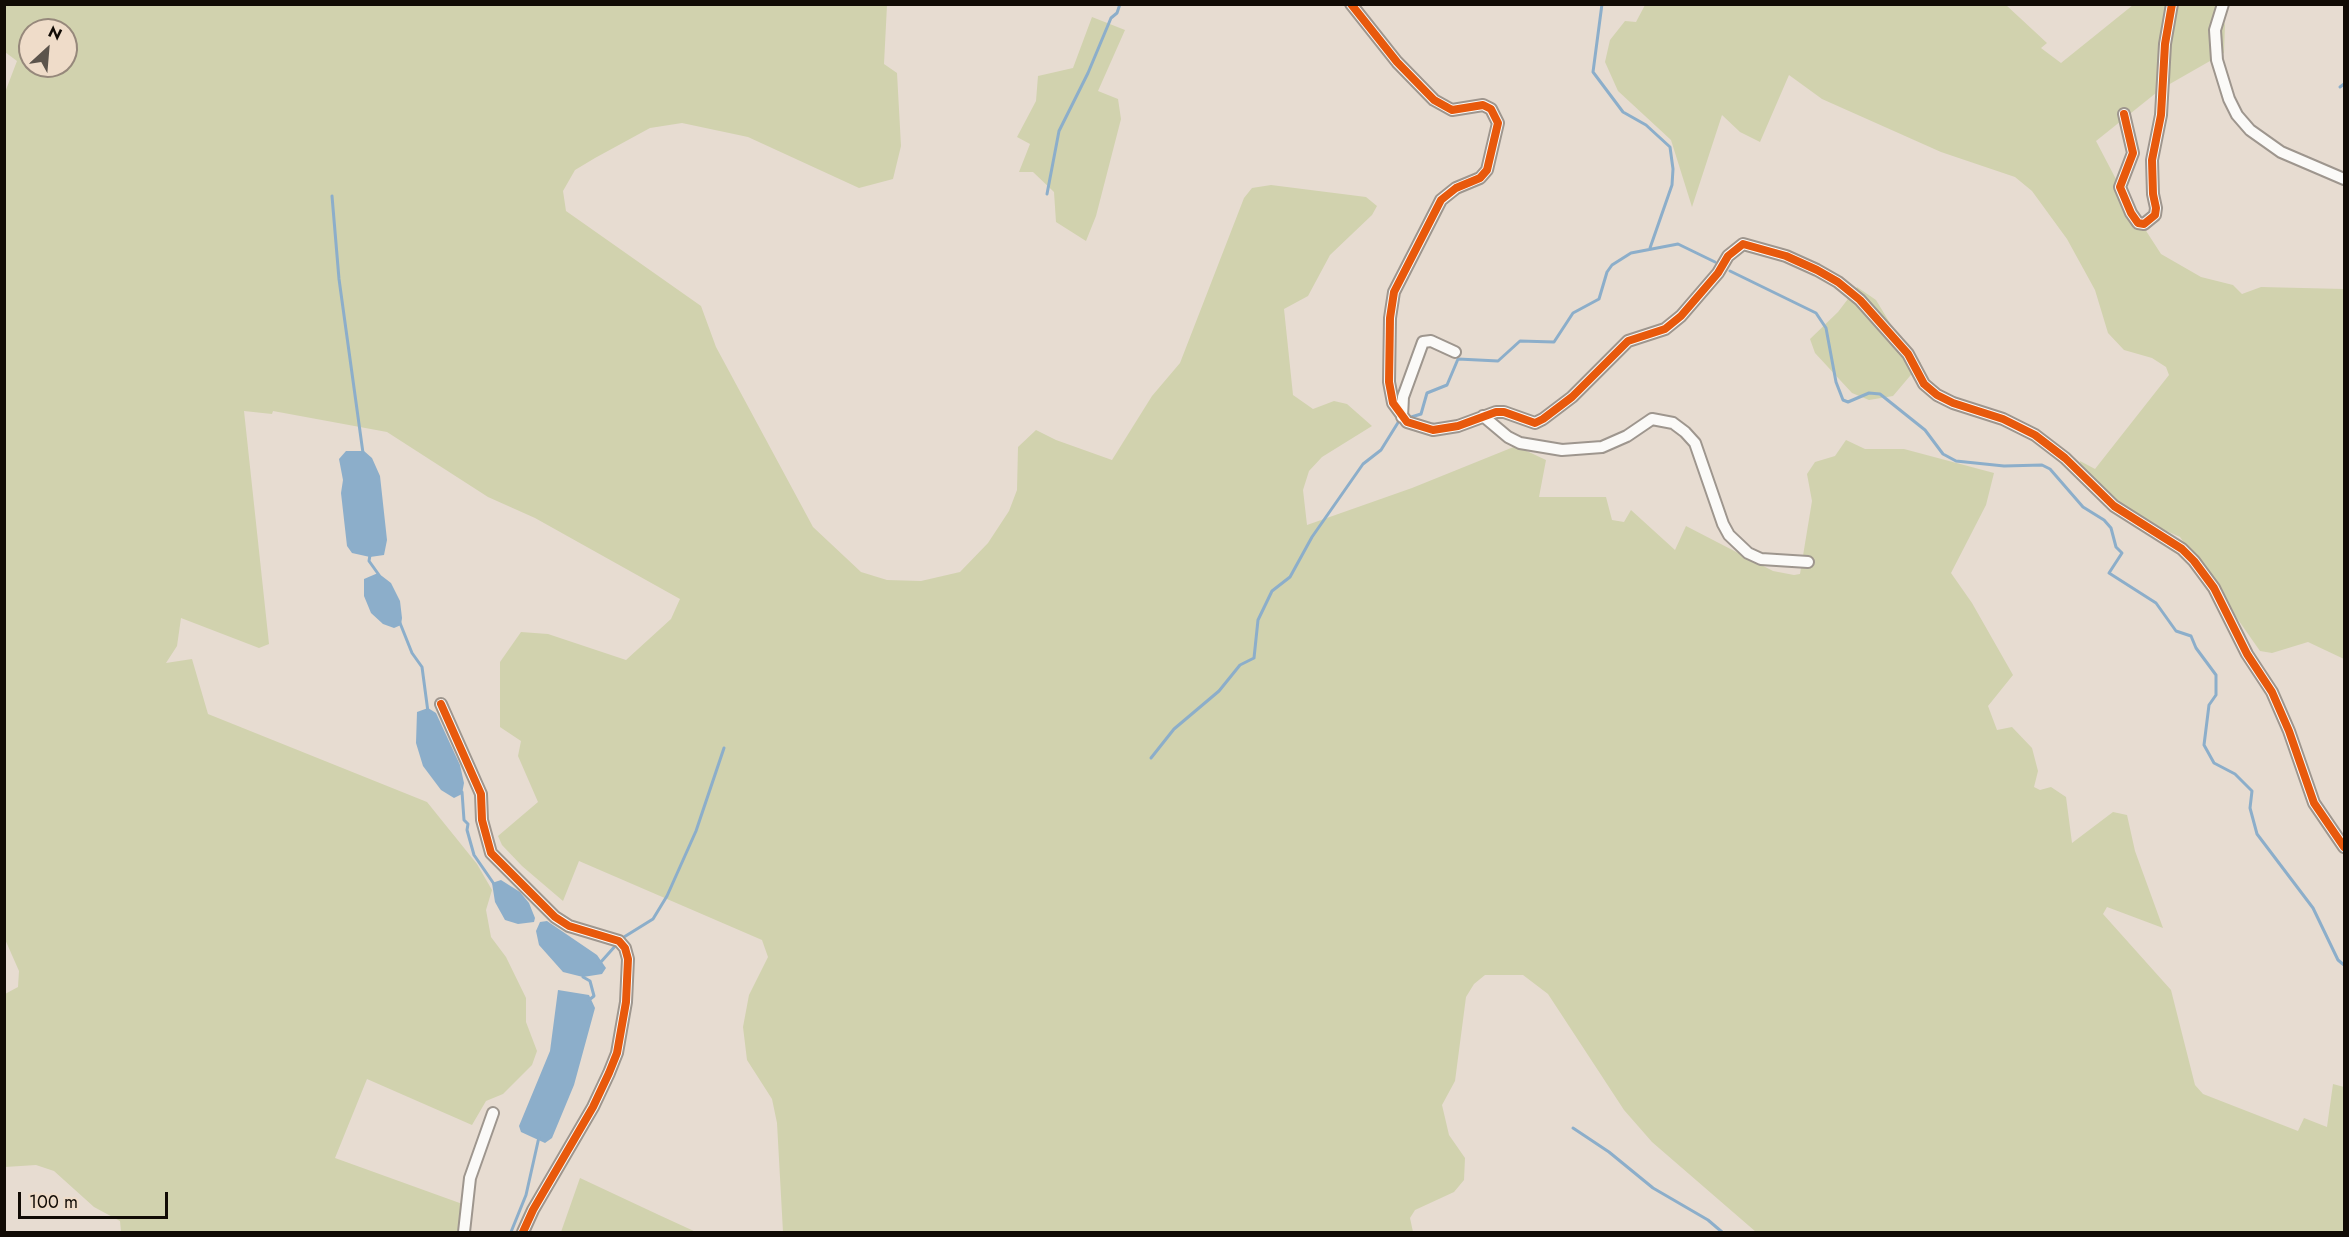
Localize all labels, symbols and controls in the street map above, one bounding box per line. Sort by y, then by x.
north arrow [18,18,78,78]
text: N [44,20,66,46]
scale bar [21,1180,171,1218]
text: 100 m [29,1189,78,1215]

